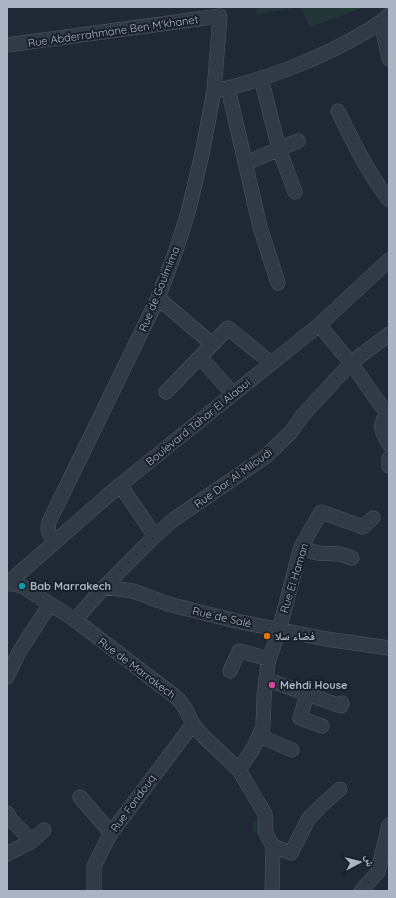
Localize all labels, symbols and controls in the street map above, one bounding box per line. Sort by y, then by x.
street label: Rue Abderrahmane Ben M'khanet [27,12,199,50]
street label: Rue de Goulmima [136,244,182,334]
street label: Boulevard Tahar El Alaoui [143,376,253,468]
street label: Rue Dar Al Miloudi [191,445,275,511]
street label: Rue El Haman [277,541,311,615]
place label: Bab Marrakech [30,579,111,593]
marker: Bab Marrakech [17,581,27,591]
street label: Rue de Salé [191,603,253,631]
place label: فضاء سلا [275,629,315,643]
marker: فضاء سلا [262,631,272,641]
street label: Rue de Marrakech [96,634,178,702]
place label: Mehdi House [280,678,348,692]
marker: Mehdi House [267,680,277,690]
street label: Rue Fondouq [107,771,159,835]
north arrow [340,842,380,882]
text: ش [361,854,378,868]

